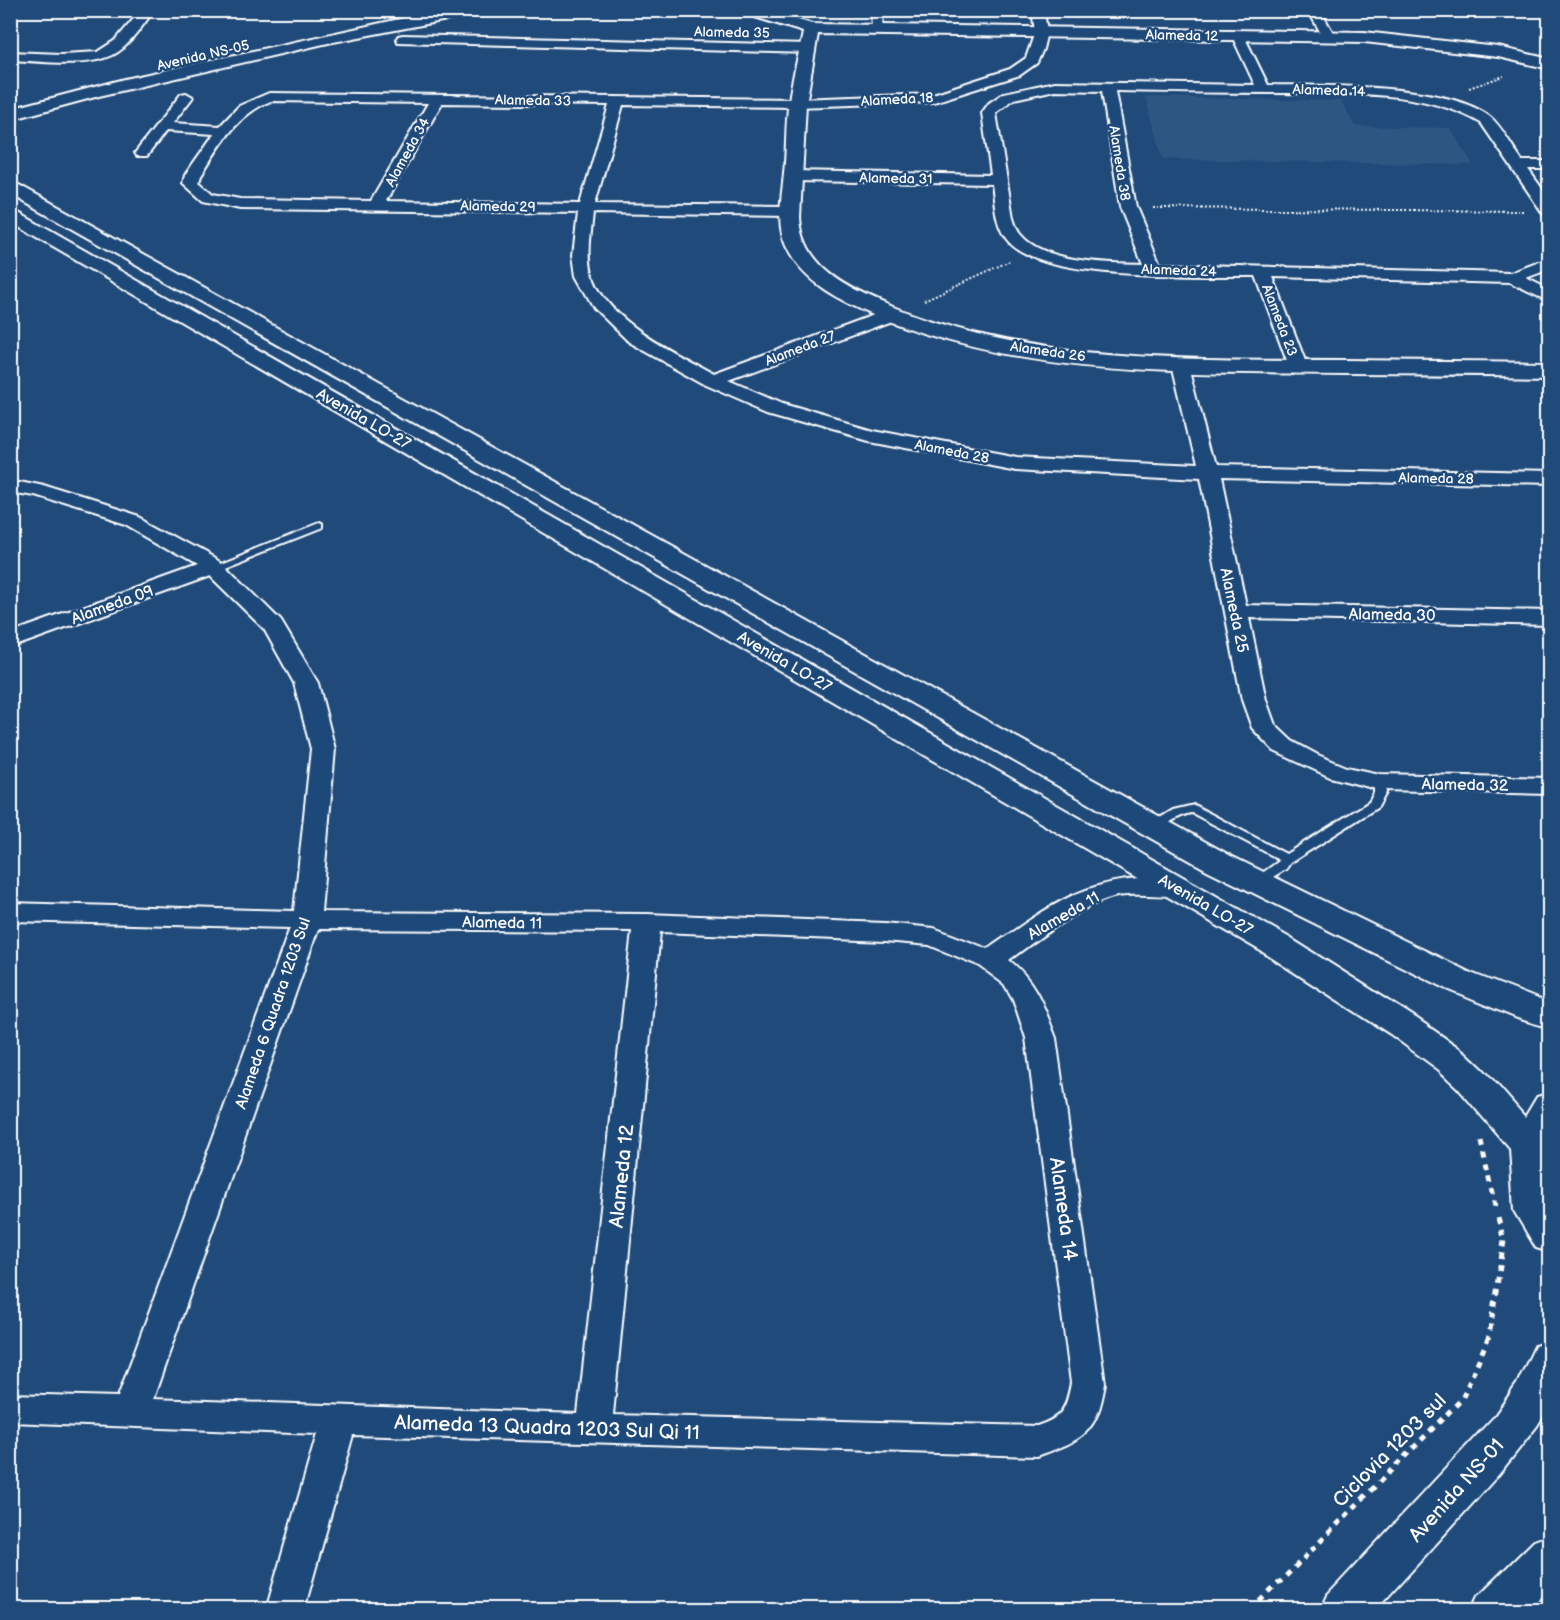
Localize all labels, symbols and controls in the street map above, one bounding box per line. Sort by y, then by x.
street label: Alameda 35 [694,23,770,42]
street label: Alameda 12 [1145,26,1219,45]
street label: Avenida NS-05 [155,37,251,74]
street label: Alameda 14 [1292,81,1366,100]
street label: Alameda 18 [860,89,934,110]
street label: Alameda 33 [495,91,571,110]
street label: Alameda 34 [382,114,434,190]
street label: Alameda 38 [1105,124,1134,202]
street label: Alameda 31 [859,169,933,188]
street label: Alameda 29 [460,197,536,216]
street label: Alameda 24 [1141,261,1218,280]
street label: Alameda 23 [1258,282,1301,359]
street label: Alameda 27 [762,327,838,370]
street label: Alameda 26 [1009,338,1087,365]
street label: Avenida LO-27 [313,385,414,454]
street label: Alameda 28 [913,436,991,467]
street label: Alameda 28 [1398,469,1474,488]
street label: Alameda 25 [1215,566,1252,654]
street label: Alameda 09 [69,582,156,629]
street label: Alameda 30 [1348,605,1436,626]
street label: Avenida LO-27 [734,628,835,697]
street label: Alameda 32 [1421,775,1509,796]
street label: Avenida LO-27 [1155,871,1256,940]
street label: Alameda 11 [1024,888,1103,945]
street label: Alameda 11 [462,913,542,934]
street label: Alameda 6 Quadra 1203 Sul [232,915,315,1112]
street label: Alameda 12 [605,1123,639,1229]
street label: Alameda 14 [1044,1156,1082,1262]
street label: Ciclovia 1203 sul [1328,1389,1451,1512]
street label: Alameda 13 Quadra 1203 Sul Qi 11 [394,1411,700,1445]
street label: Avenida NS-01 [1404,1434,1510,1547]

